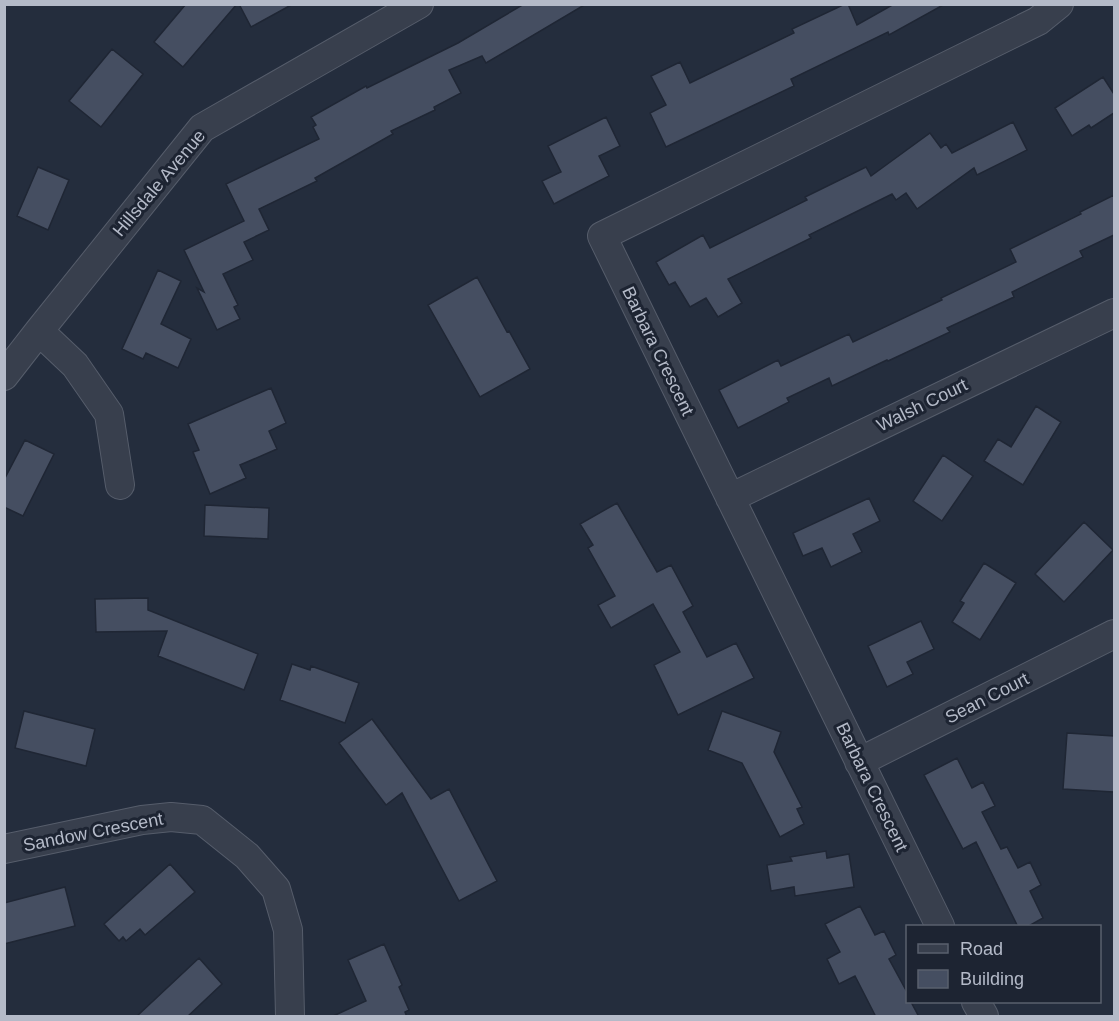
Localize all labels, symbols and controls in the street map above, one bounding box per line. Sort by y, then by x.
street label: Hillsdale Avenue [109,126,209,240]
street label: Barbara Crescent [618,283,698,419]
street label: Walsh Court [873,374,971,436]
street label: Sean Court [942,668,1032,728]
street label: Barbara Crescent [832,719,912,855]
street label: Sandow Crescent [21,809,165,855]
legend [906,925,1101,1003]
text: Road [960,939,1003,959]
text: Building [960,969,1024,989]

